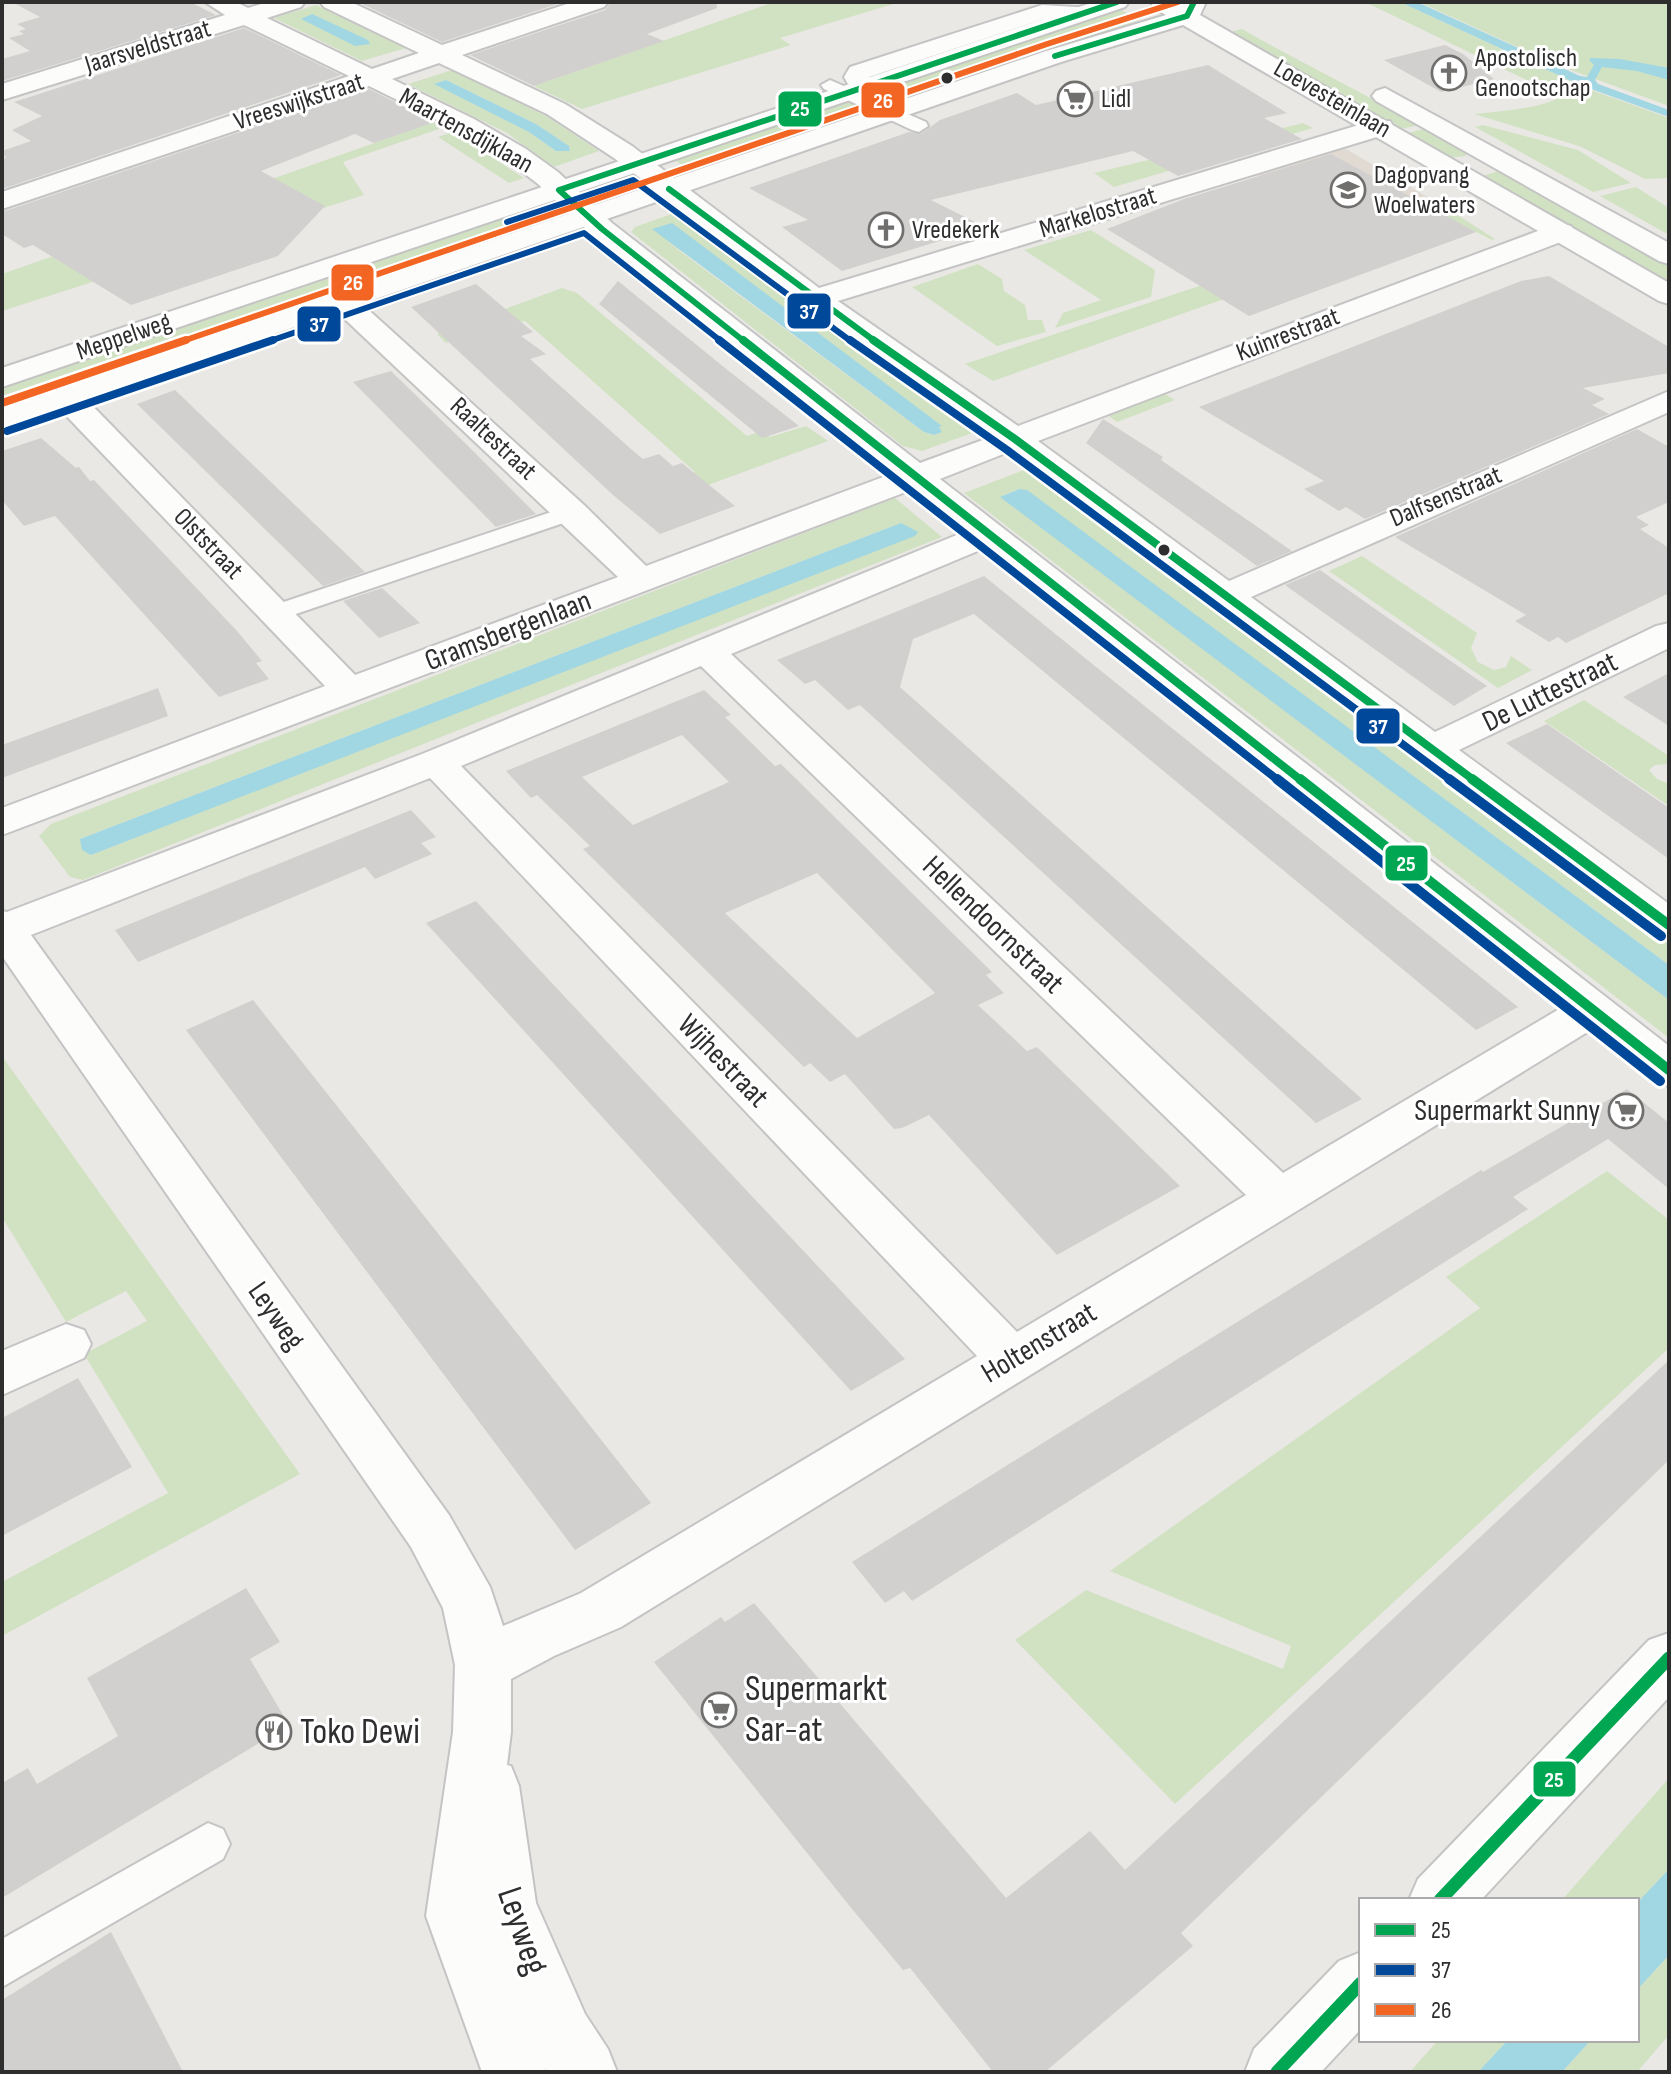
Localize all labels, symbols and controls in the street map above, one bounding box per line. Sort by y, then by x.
street label: Jaarsveldstraat [80,13,215,81]
place label: Apostolisch Genootschap [1474,43,1591,104]
street label: Loevesteinlaan [1268,53,1396,145]
church icon: Apostolisch Genootschap [1430,54,1468,92]
street label: Vreeswijkstraat [230,66,368,138]
unlabelled marker [939,70,955,86]
supermarket icon: Lidl [1056,80,1094,118]
line badge: 26 [860,81,906,119]
street label: Maartensdijklaan [394,82,538,180]
place label: Lidl [1101,84,1131,115]
text: 26 [873,88,893,115]
line badge: 25 [777,90,823,128]
text: 25 [790,96,810,123]
place label: Dagopvang Woelwaters [1374,160,1475,221]
school or university icon: Dagopvang Woelwaters [1329,171,1367,209]
street label: Markelostraat [1036,181,1160,245]
church icon: Vredekerk [867,211,905,249]
place label: Vredekerk [912,215,1000,246]
line badge: 26 [330,263,375,302]
text: 26 [343,270,363,297]
line badge: 37 [786,292,832,330]
text: 37 [799,299,819,326]
street label: Kuinrestraat [1232,301,1344,369]
line badge: 37 [296,305,342,343]
street label: Meppelweg [73,306,175,368]
text: 37 [309,312,329,339]
street label: Raaltestraat [443,391,543,487]
street label: Dalfsenstraat [1386,460,1506,534]
street label: Olststraat [167,502,249,586]
unlabelled marker [1156,542,1172,558]
street label: Gramsbergenlaan [420,583,596,679]
street label: De Luttestraat [1477,644,1623,740]
line badge: 37 [1355,707,1401,745]
text: 37 [1368,714,1388,741]
line badge: 25 [1384,844,1429,882]
street label: Hellendoornstraat [915,849,1071,1001]
text: 25 [1396,851,1416,878]
street label: Wijhestraat [670,1007,776,1115]
supermarket icon: Supermarkt Sunny [1607,1092,1645,1130]
place label: Supermarkt Sunny [1414,1093,1600,1129]
street label: Leyweg [240,1275,312,1357]
street label: Holtenstraat [975,1295,1103,1391]
place label: Supermarkt Sar-at [745,1668,887,1752]
supermarket icon: Supermarkt Sar-at [700,1691,738,1729]
place label: Toko Dewi [300,1711,420,1754]
restaurant icon: Toko Dewi [255,1713,293,1751]
line badge: 25 [1532,1760,1577,1798]
text: 25 [1544,1767,1564,1794]
street label: Leyweg [487,1881,557,1981]
legend [1359,1898,1639,2042]
text: 25 [1431,1916,1451,1945]
text: 37 [1431,1956,1451,1985]
text: 26 [1431,1996,1451,2025]

